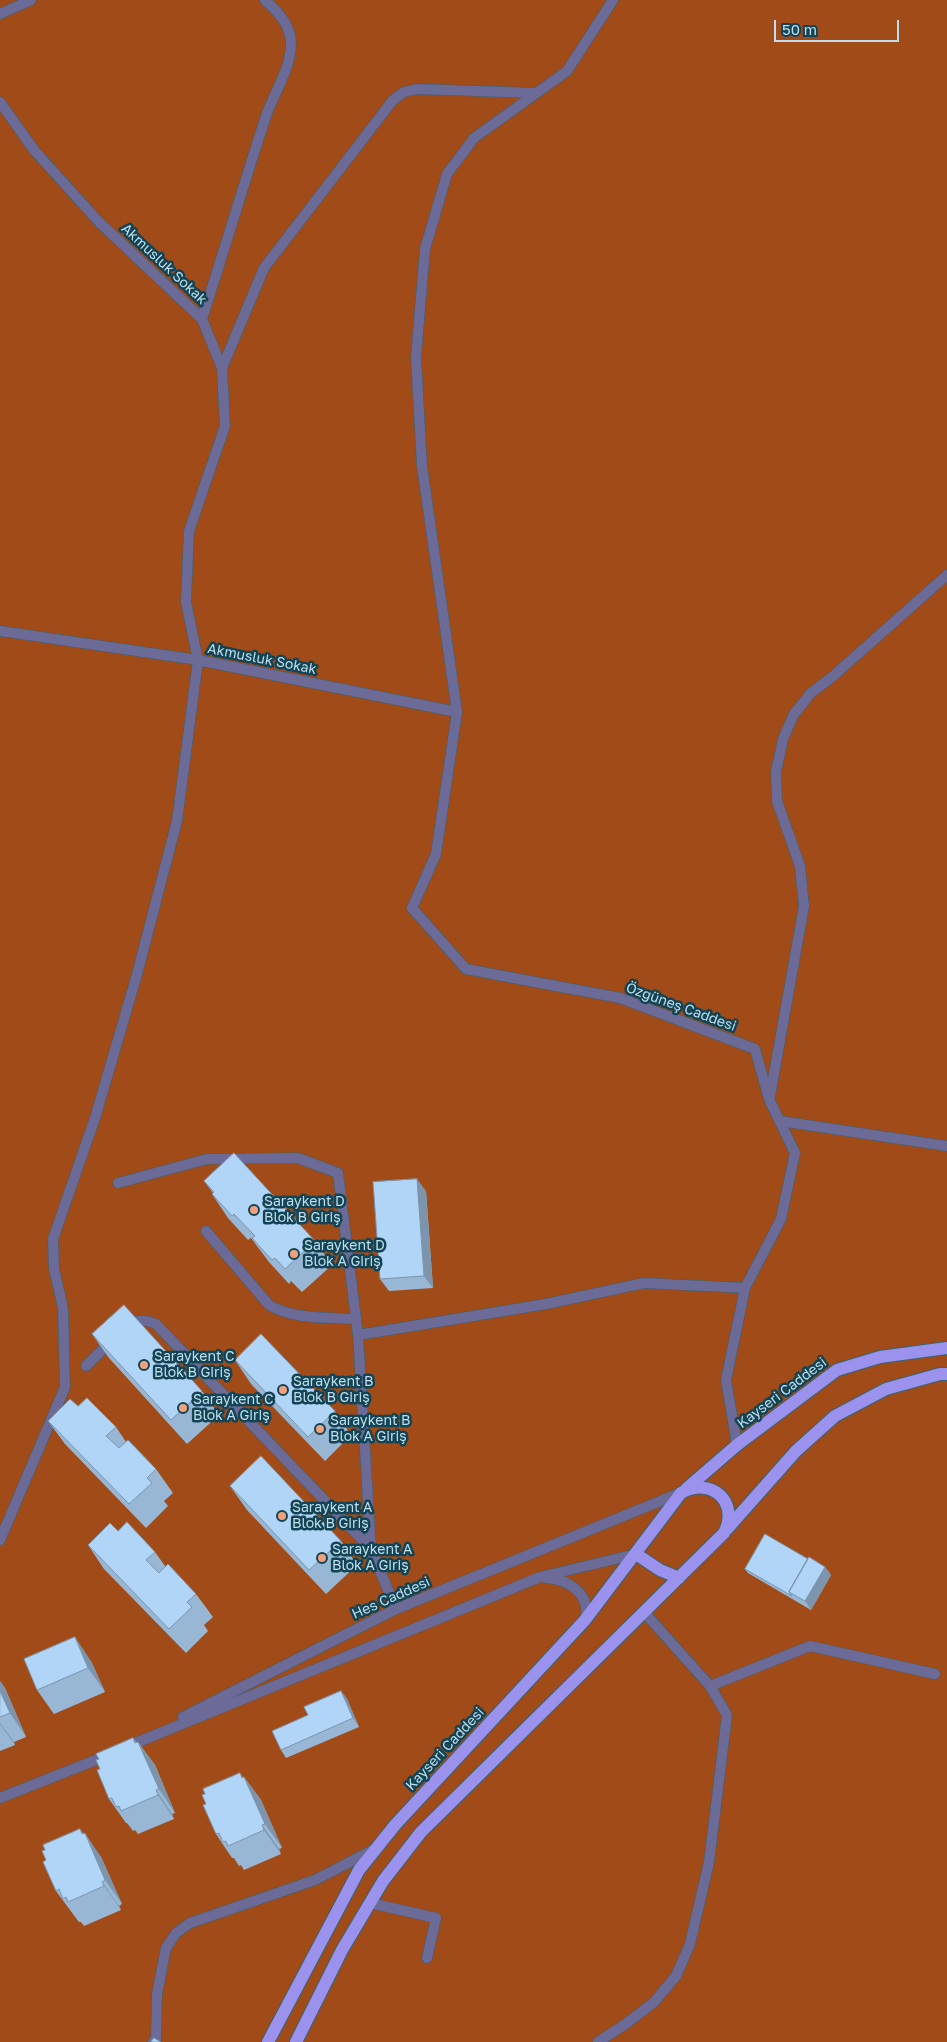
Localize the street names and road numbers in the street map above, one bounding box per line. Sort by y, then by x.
street label: Akmusluk Sokak [118,220,210,308]
street label: Akmusluk Sokak [206,640,318,678]
street label: Özgüneş Caddesi [624,979,738,1035]
street label: Kayseri Caddesi [734,1354,830,1432]
street label: Hes Caddesi [349,1573,433,1623]
street label: Kayseri Caddesi [402,1704,488,1794]

